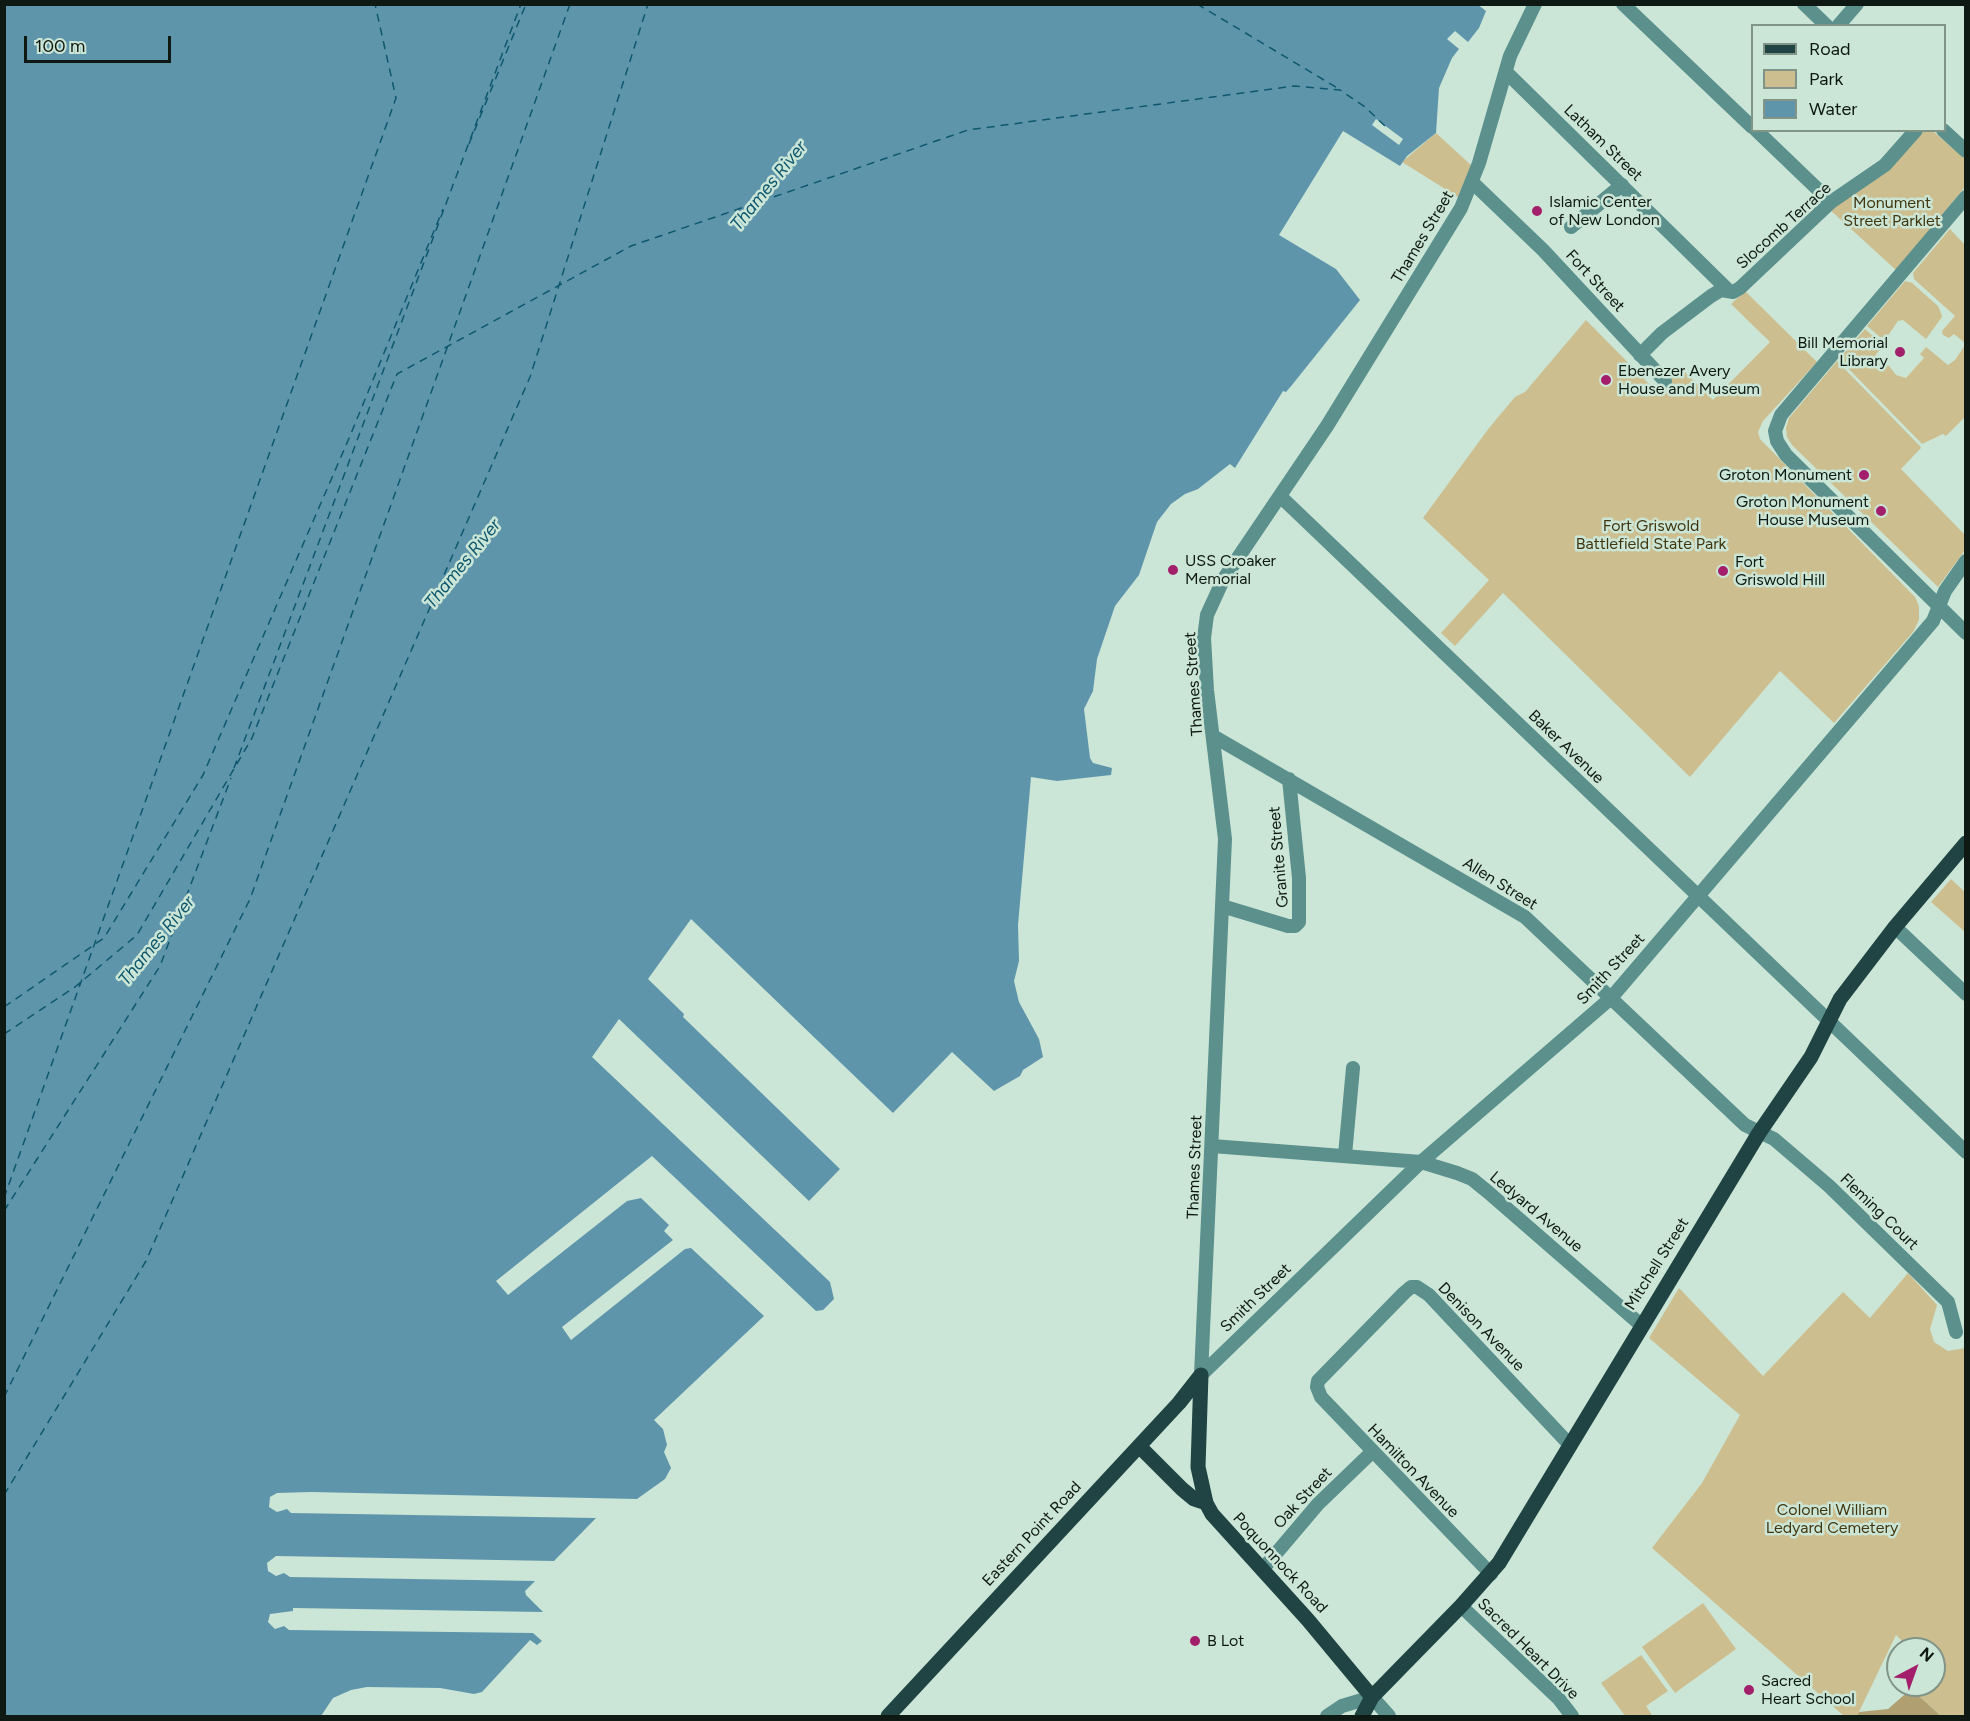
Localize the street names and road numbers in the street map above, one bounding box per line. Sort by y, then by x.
street label: Latham Street [1560,101,1646,185]
street label: Slocomb Terrace [1733,179,1835,273]
street label: Thames Street [1388,187,1458,287]
street label: Fort Street [1561,246,1629,316]
street label: Thames Street [1181,631,1207,737]
street label: Baker Avenue [1524,706,1608,788]
street label: Granite Street [1265,805,1293,909]
street label: Allen Street [1459,854,1541,914]
street label: Smith Street [1573,929,1649,1009]
street label: Thames Street [1184,1114,1206,1220]
street label: Ledyard Avenue [1486,1167,1586,1257]
street label: Fleming Court [1836,1170,1922,1254]
street label: Mitchell Street [1621,1214,1693,1314]
street label: Smith Street [1217,1260,1295,1336]
street label: Denison Avenue [1434,1279,1528,1375]
street label: Hamilton Avenue [1363,1420,1463,1522]
street label: Oak Street [1270,1463,1336,1533]
street label: Eastern Point Road [979,1478,1085,1590]
street label: Poquonnock Road [1229,1509,1331,1617]
street label: Sacred Heart Drive [1473,1594,1583,1704]

